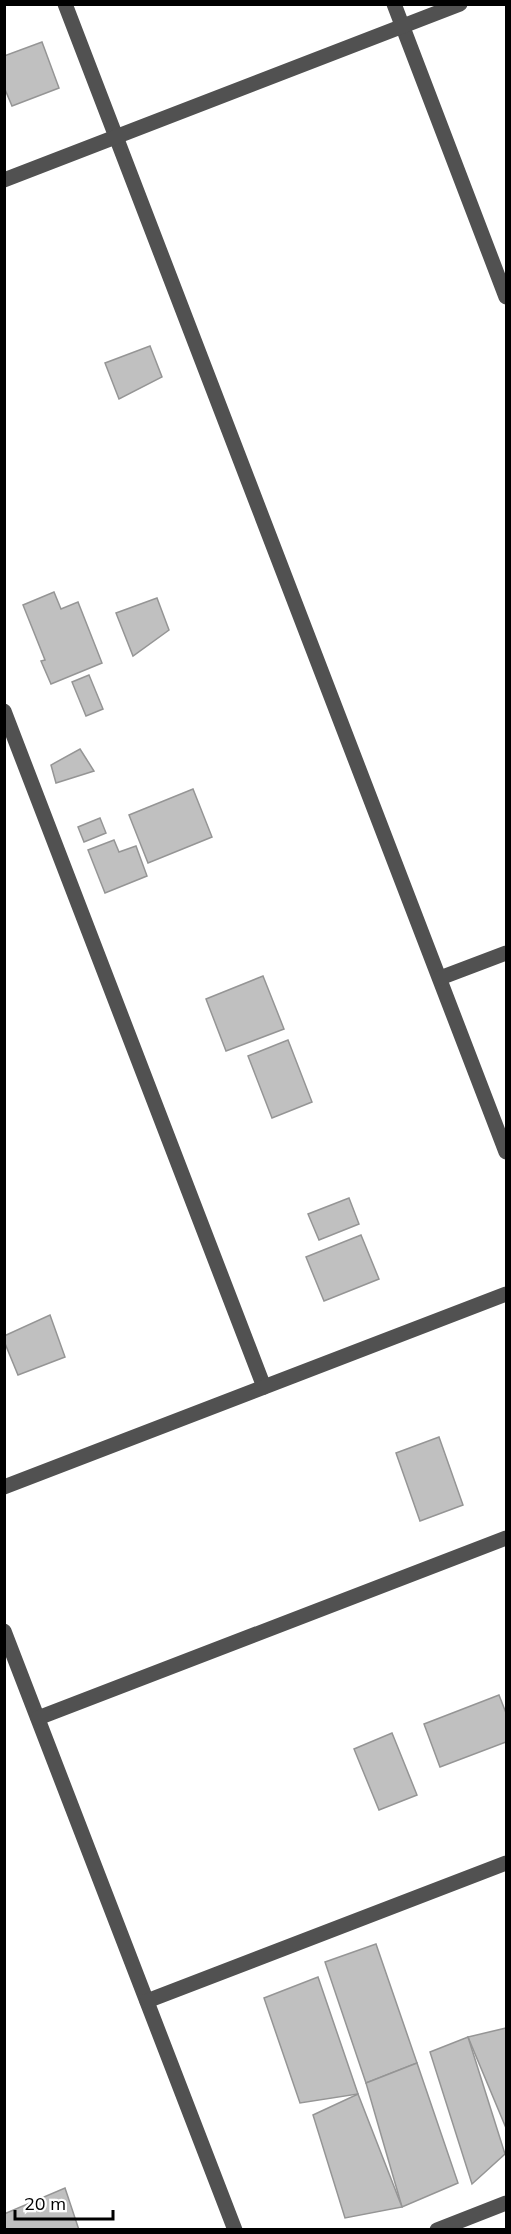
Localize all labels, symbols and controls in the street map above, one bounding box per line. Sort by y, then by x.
scale bar [15,2183,112,2221]
text: 20 m [24,2192,66,2215]

